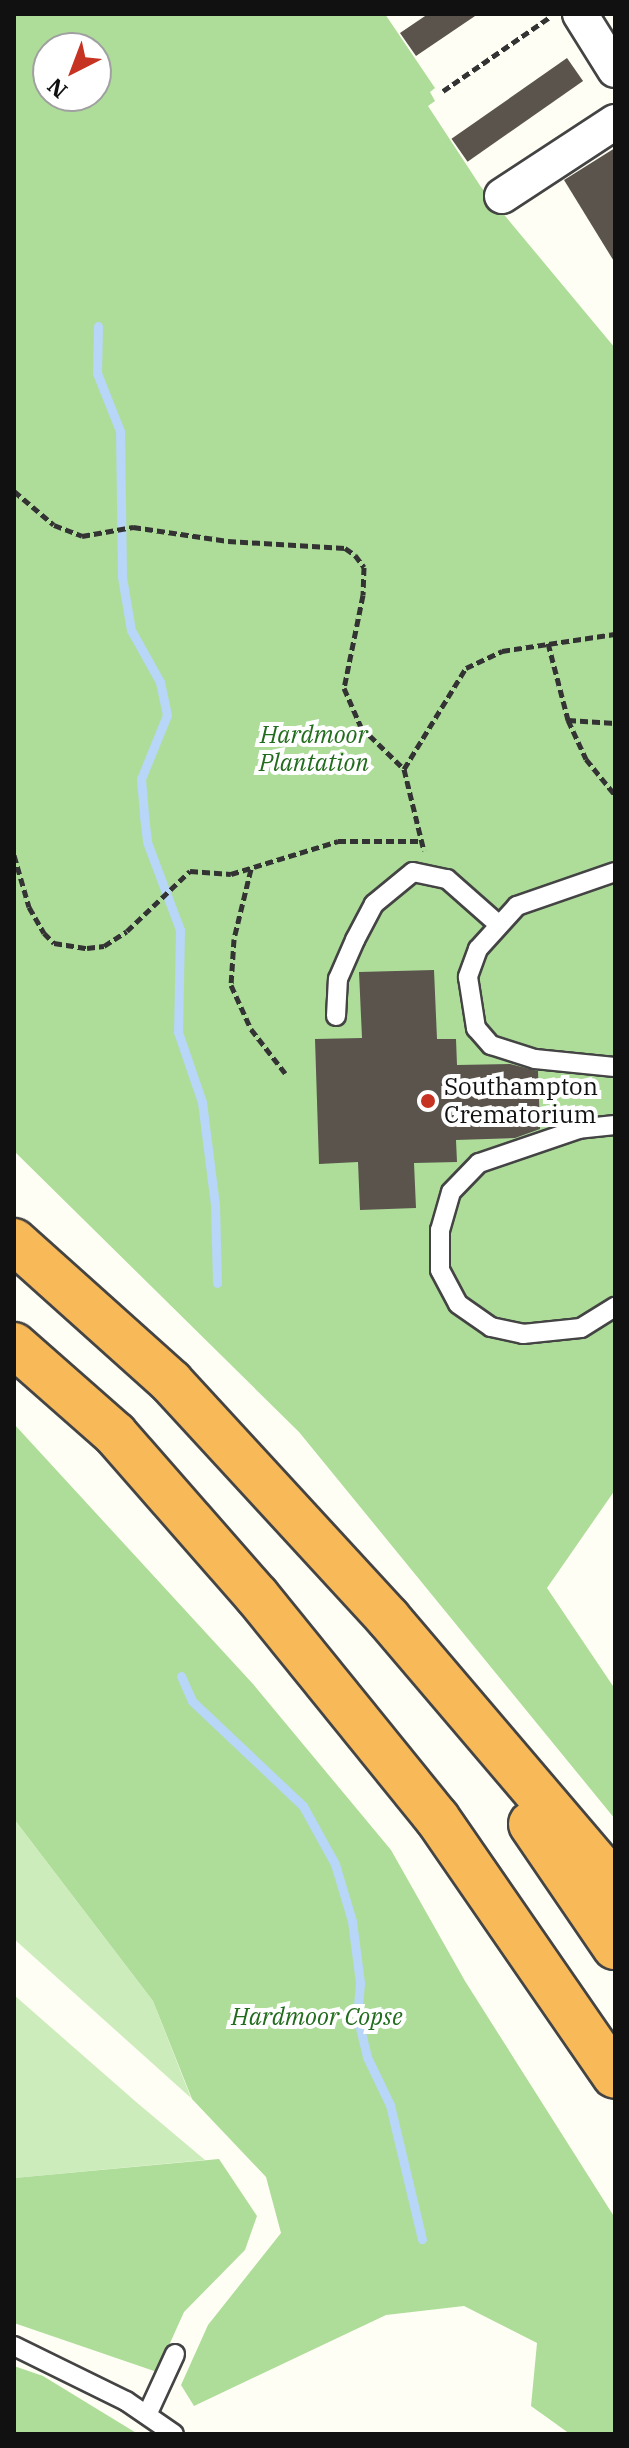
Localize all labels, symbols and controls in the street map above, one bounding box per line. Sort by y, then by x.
north arrow [32,32,112,112]
text: N [41,72,73,105]
park label: Hardmoor Plantation [259,721,369,777]
place label: Southampton Crematorium [444,1073,598,1129]
marker: Southampton Crematorium [419,1092,437,1110]
park label: Hardmoor Copse [231,2003,403,2031]

